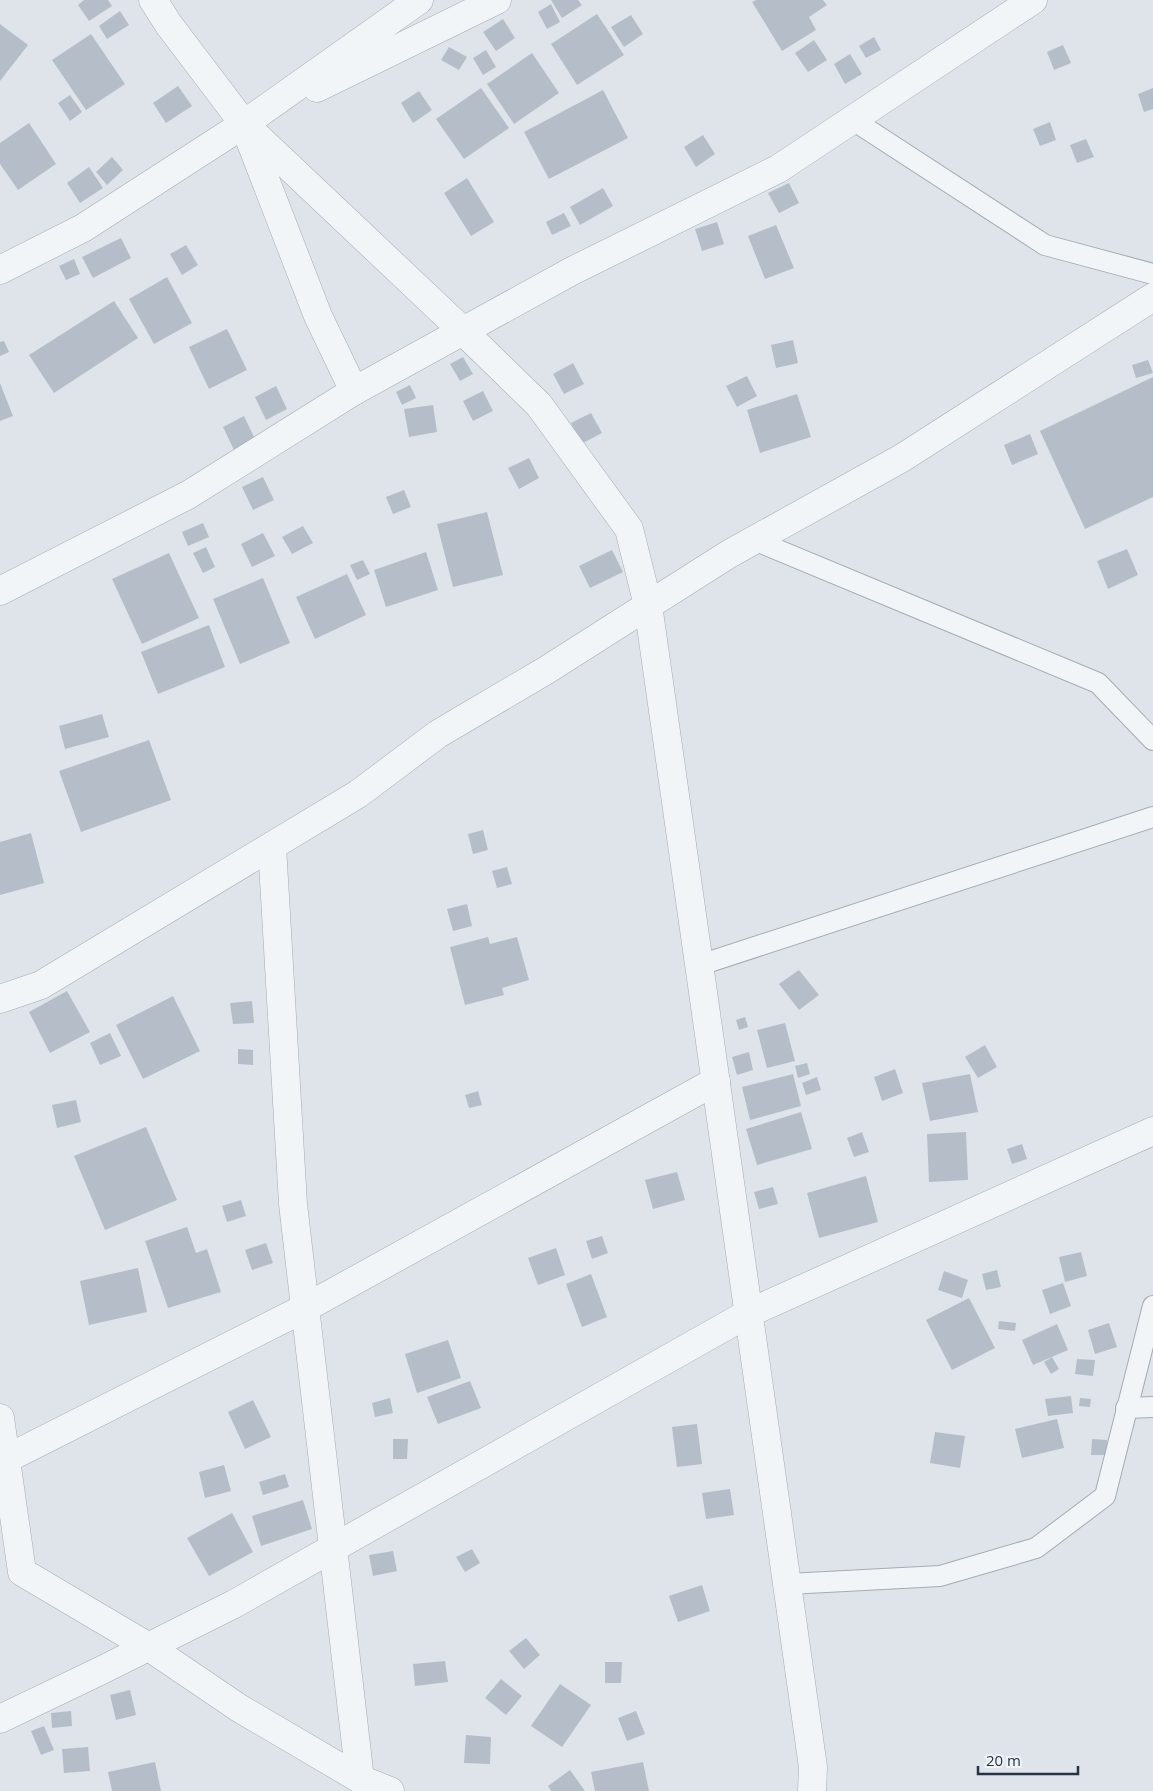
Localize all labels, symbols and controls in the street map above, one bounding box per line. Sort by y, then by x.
scale bar [978,1744,1078,1776]
text: 20 m [986,1750,1021,1770]

